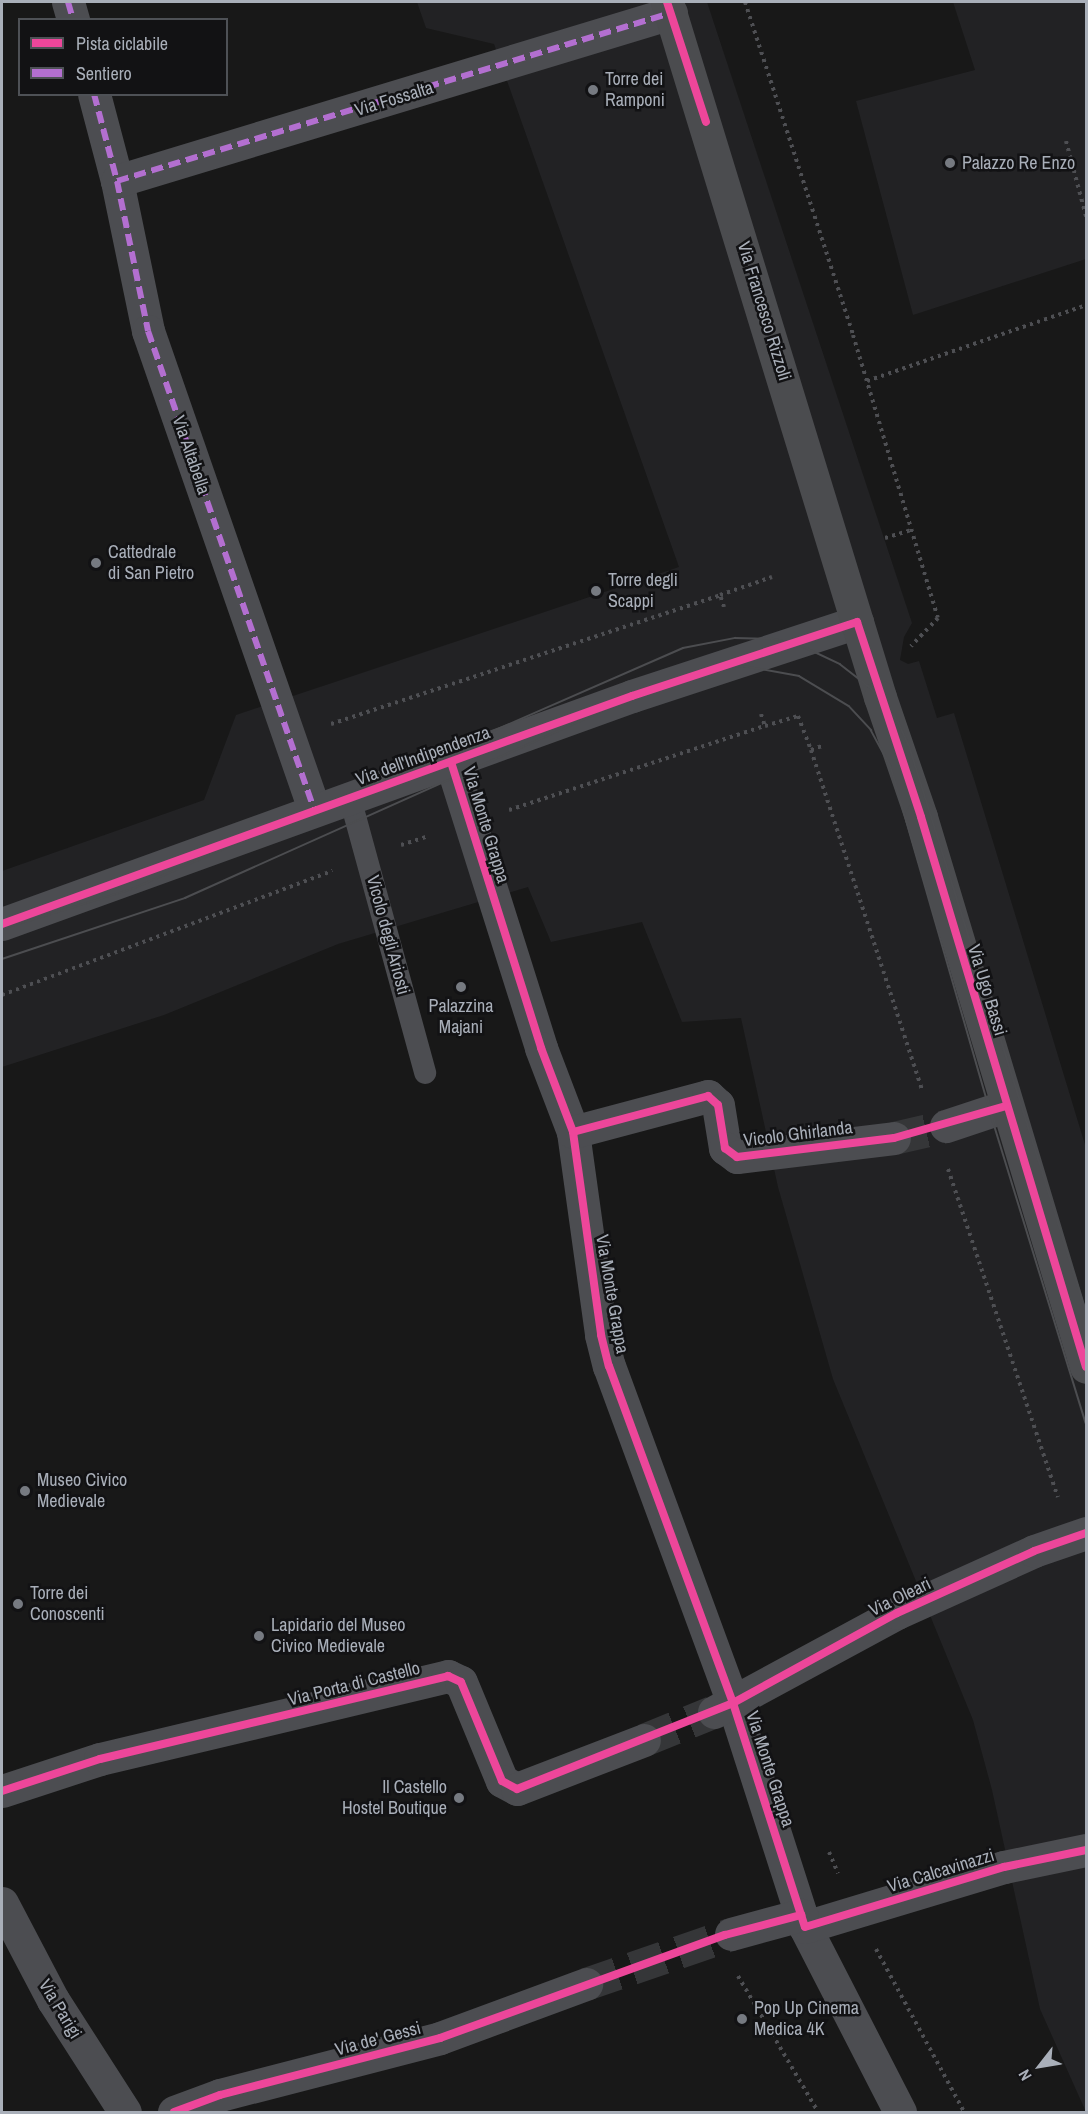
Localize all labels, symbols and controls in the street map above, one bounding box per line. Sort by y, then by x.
legend [18,18,228,96]
text: Pista ciclabile [76,31,168,56]
text: Sentiero [76,61,132,86]
place label: Torre dei Ramponi [605,69,665,112]
street label: Via Fossalta [352,77,436,121]
marker: Torre dei Ramponi [586,83,600,97]
place label: Palazzo Re Enzo [962,152,1075,174]
marker: Palazzo Re Enzo [943,156,957,170]
street label: Via Francesco Rizzoli [733,239,795,383]
street label: Via Altabella [167,412,215,498]
place label: Cattedrale di San Pietro [108,542,194,584]
marker: Cattedrale di San Pietro [89,556,103,570]
place label: Torre degli Scappi [608,570,678,612]
marker: Torre degli Scappi [589,584,603,598]
street label: Via dell'Indipendenza [353,722,493,790]
street label: Via Monte Grappa [458,764,514,886]
street label: Vicolo degli Ariosti [362,872,414,998]
street label: Via Ugo Bassi [963,942,1011,1038]
marker: Palazzina Majani [454,980,468,994]
place label: Palazzina Majani [429,996,493,1038]
street label: Vicolo Ghirlanda [742,1117,854,1151]
street label: Via Monte Grappa [591,1233,633,1355]
place label: Museo Civico Medievale [37,1470,127,1512]
marker: Museo Civico Medievale [18,1484,32,1498]
street label: Via Oleari [866,1573,934,1621]
place label: Torre dei Conoscenti [30,1583,105,1626]
marker: Torre dei Conoscenti [11,1597,25,1611]
place label: Lapidario del Museo Civico Medievale [271,1615,406,1658]
marker: Lapidario del Museo Civico Medievale [252,1629,266,1643]
street label: Via Porta di Castello [286,1657,422,1711]
street label: Via Monte Grappa [741,1708,799,1830]
place label: Il Castello Hostel Boutique [342,1777,447,1820]
marker: Il Castello Hostel Boutique [452,1791,466,1805]
street label: Via Calcavinazzi [885,1845,997,1897]
street label: Via Parigi [34,1975,86,2043]
place label: Pop Up Cinema Medica 4K [754,1998,859,2040]
marker: Pop Up Cinema Medica 4K [735,2012,749,2026]
street label: Via de' Gessi [333,2017,423,2061]
north arrow [1010,2036,1070,2096]
text: N [1013,2066,1036,2085]

